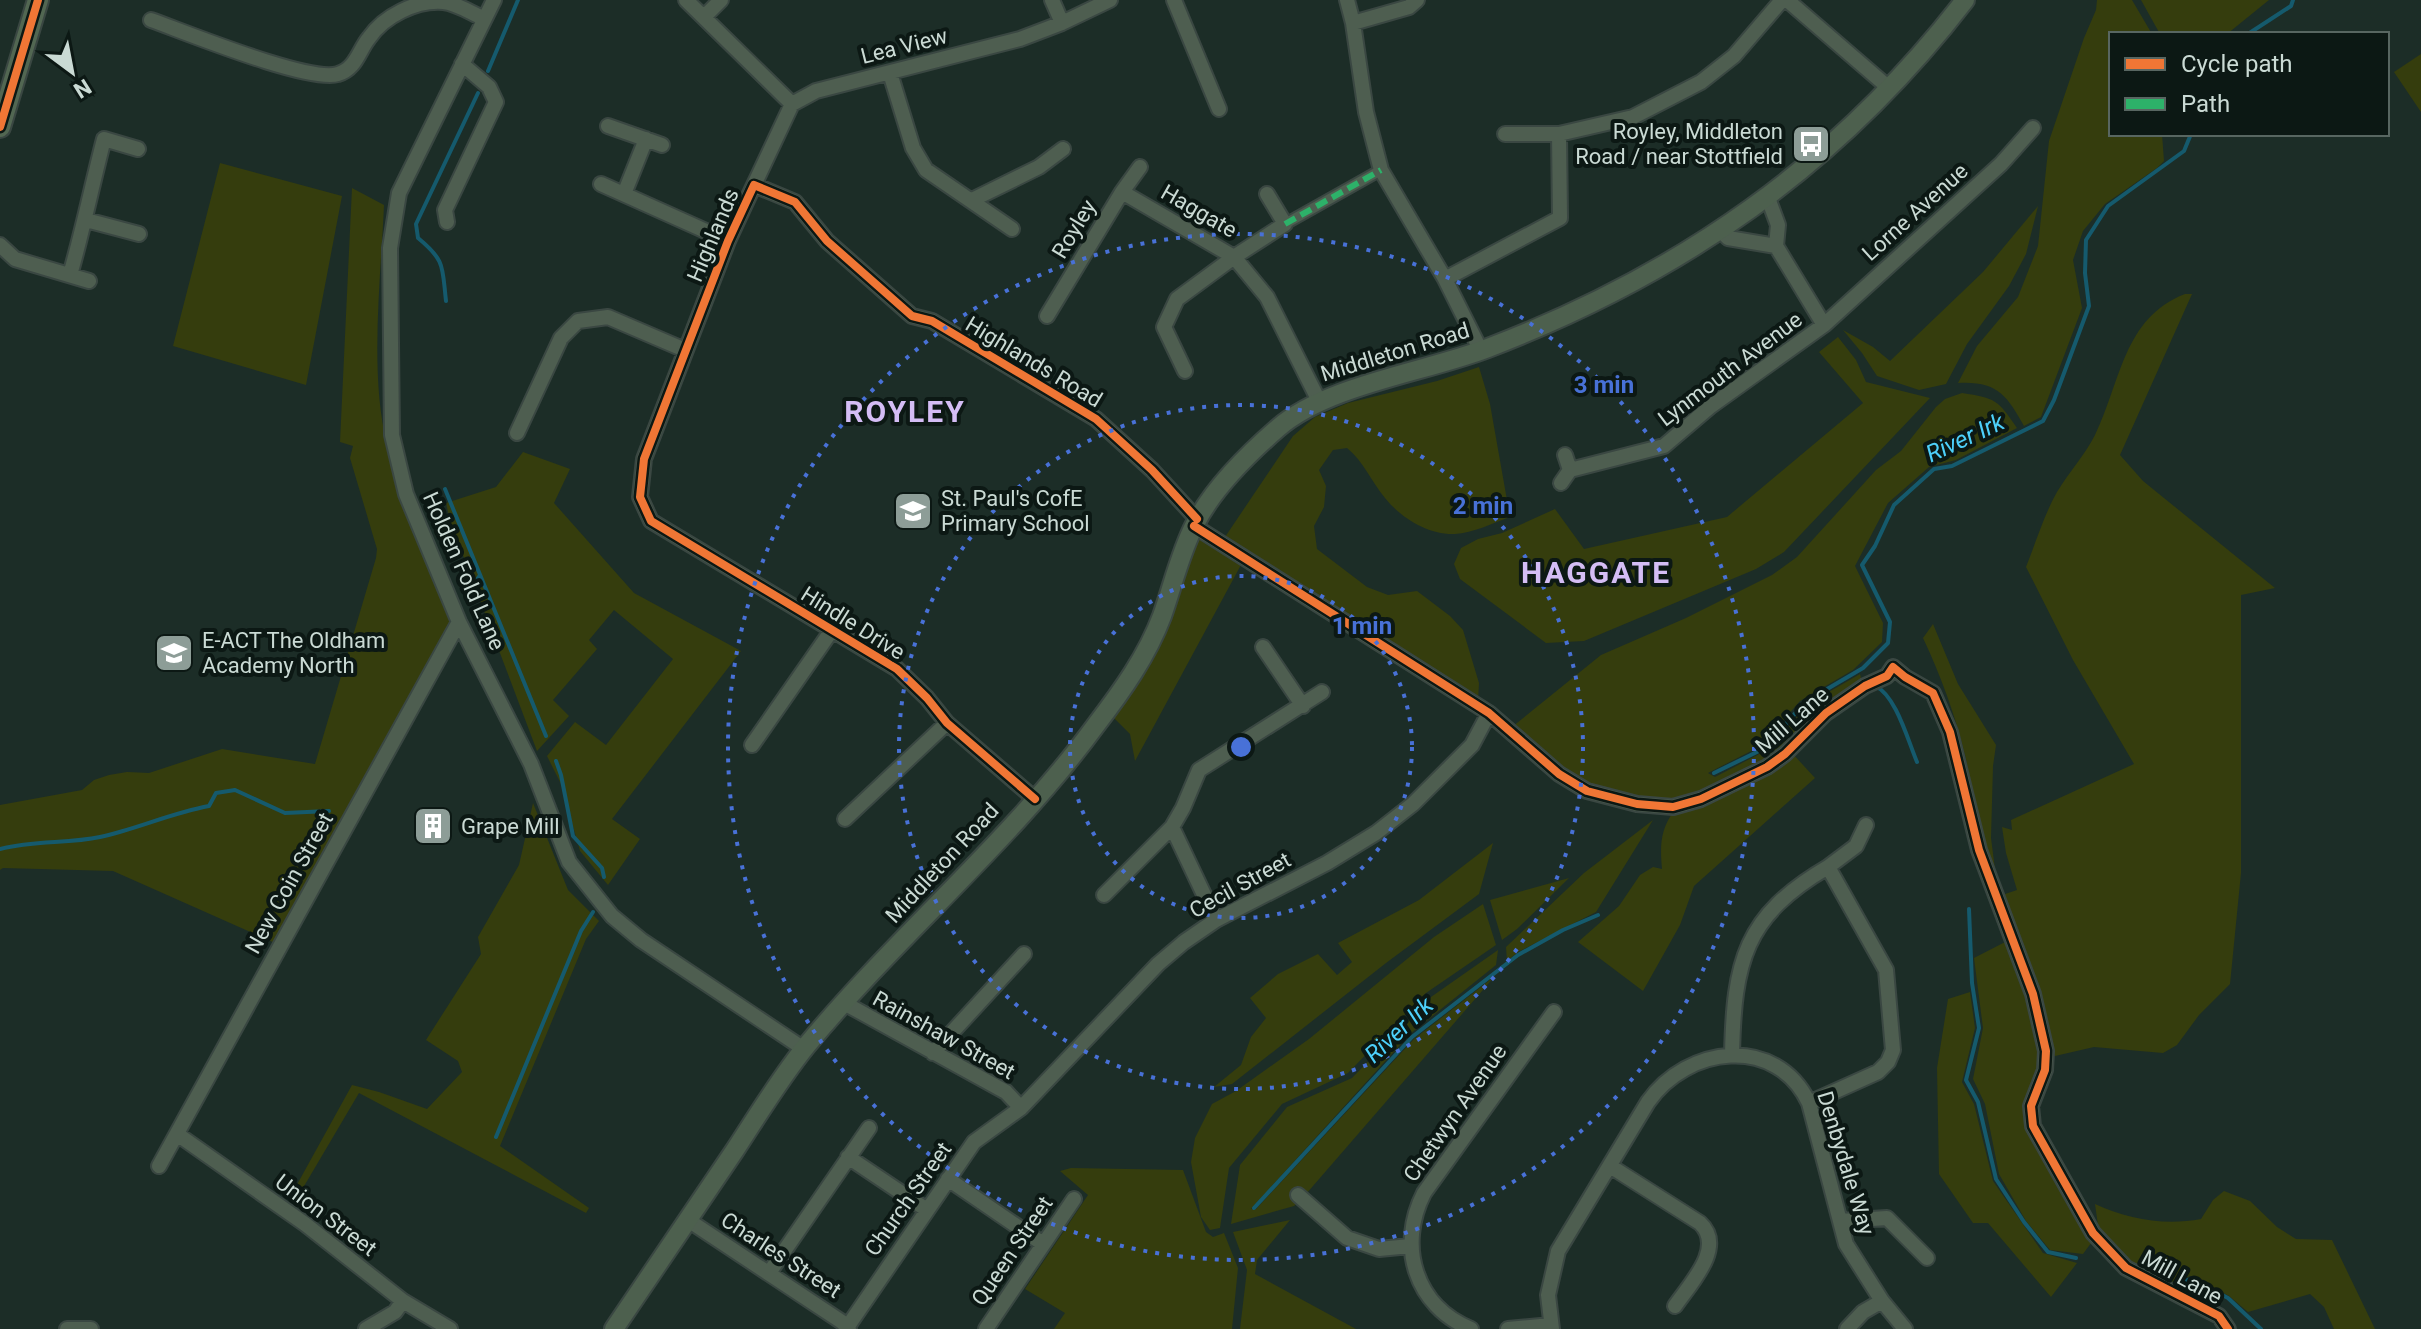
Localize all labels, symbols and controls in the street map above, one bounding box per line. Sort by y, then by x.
street label: Lea View [858,23,950,69]
north arrow [32,32,112,112]
legend [2109,32,2389,136]
text: Cycle path [2181,50,2293,78]
text: N [69,74,96,103]
text: Path [2181,90,2230,118]
place label: Royley, Middleton Road / near Stottfield [1575,119,1783,169]
bus stop icon: Royley, Middleton Road / near Stottfield [1790,123,1832,165]
street label: Lorne Avenue [1857,158,1973,266]
street label: Haggate [1157,179,1241,243]
street label: Highlands [682,185,744,285]
street label: Royley [1047,195,1101,263]
street label: Lynmouth Avenue [1653,307,1807,431]
street label: Highlands Road [961,311,1107,413]
street label: Middleton Road [1318,318,1472,386]
text: 3 min [1574,371,1634,399]
district label: ROYLEY [844,394,966,429]
water label: River Irk [1921,407,2010,468]
place label: St. Paul's CofE Primary School [941,486,1090,536]
street label: Holden Fold Lane [418,488,510,654]
school or university icon: St. Paul's CofE Primary School [892,490,934,532]
text: 2 min [1453,492,1513,520]
district label: HAGGATE [1521,555,1671,590]
street label: Hindle Drive [797,581,909,665]
text: 1 min [1332,612,1392,640]
place label: E-ACT The Oldham Academy North [202,628,385,678]
school or university icon: E-ACT The Oldham Academy North [153,632,195,674]
street label: Mill Lane [1750,682,1834,758]
centre of rings [1227,733,1255,761]
street label: Middleton Road [880,798,1004,928]
building icon: Grape Mill [412,805,454,847]
street label: New Coin Street [240,808,338,958]
place label: Grape Mill [461,814,560,839]
street label: Cecil Street [1185,847,1295,923]
street label: Rainshaw Street [869,986,1019,1084]
water label: River Irk [1359,991,1440,1069]
street label: Chetwyn Avenue [1398,1040,1512,1186]
street label: Denbydale Way [1812,1088,1880,1238]
street label: Church Street [860,1137,956,1261]
street label: Union Street [271,1169,381,1261]
street label: Queen Street [966,1192,1058,1310]
street label: Charles Street [716,1207,846,1303]
street label: Mill Lane [2137,1245,2227,1309]

